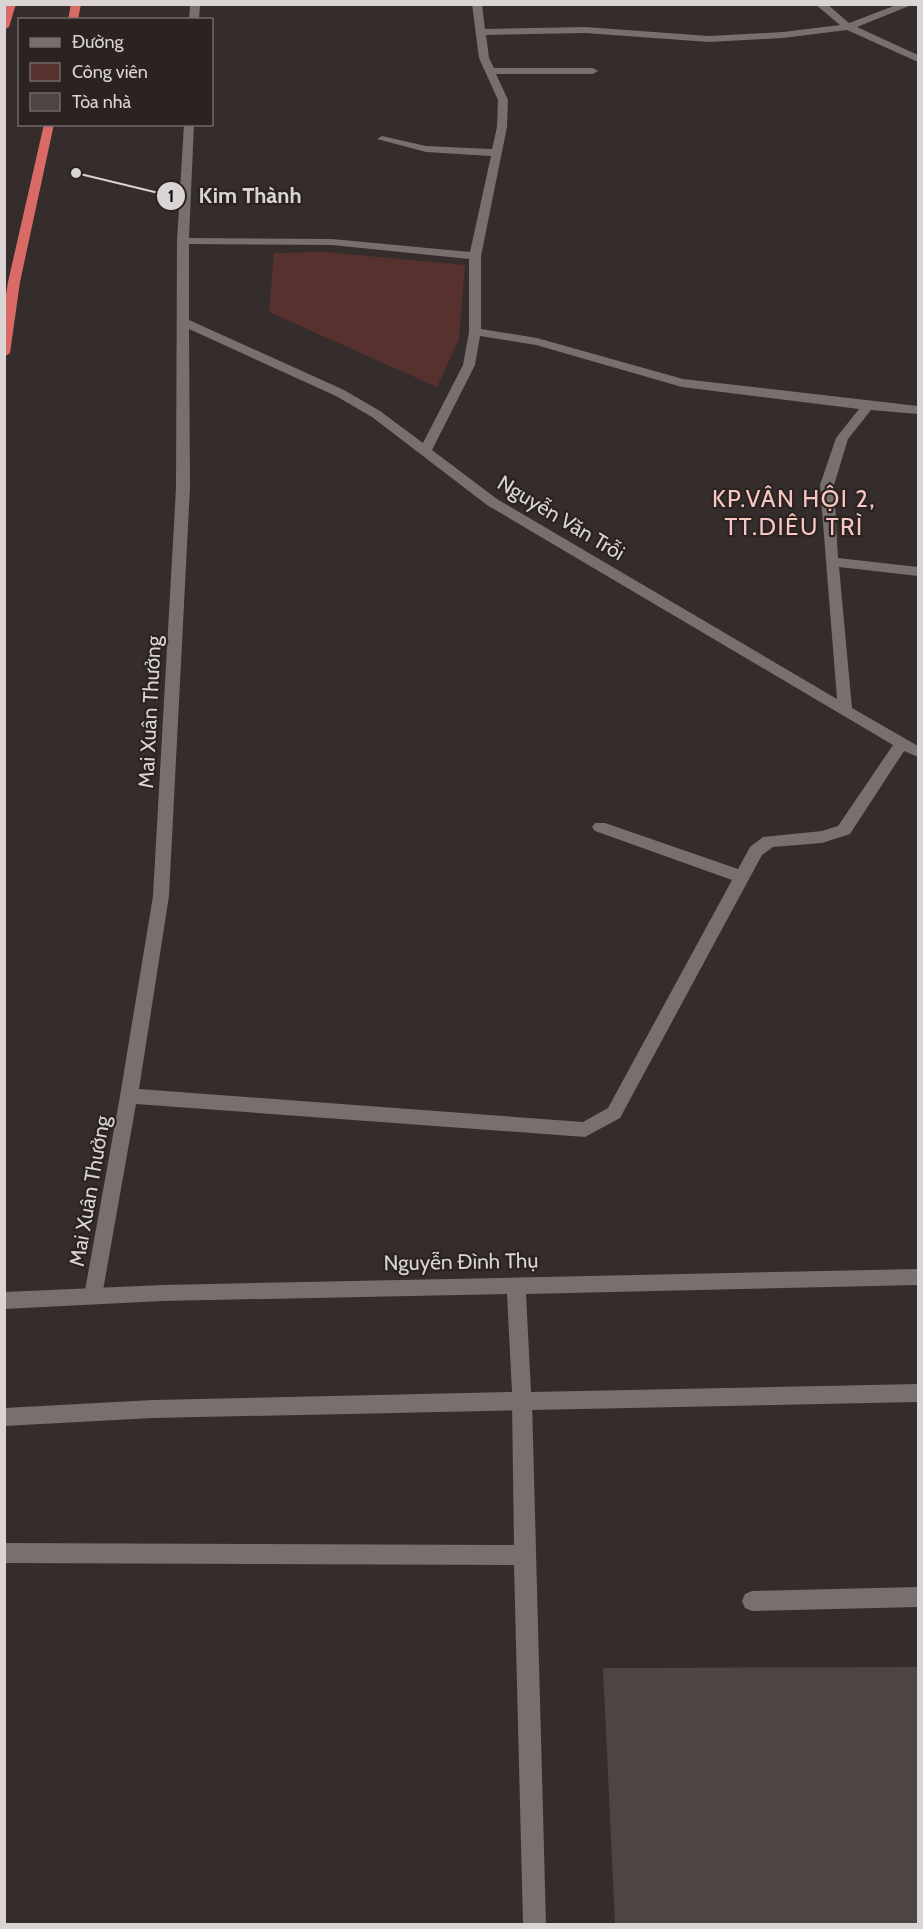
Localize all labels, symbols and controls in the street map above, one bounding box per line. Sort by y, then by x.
legend [18,18,213,126]
text: Đường [72,31,125,53]
text: Công viên [72,61,148,83]
text: Tòa nhà [72,91,132,113]
callout: Kim Thành [156,176,313,216]
text: Kim Thành [198,182,302,209]
text: 1 [168,185,174,207]
street label: Nguyễn Văn Trỗi [493,470,629,565]
district label: KP.VÂN HỘI 2, TT.DIÊU TRÌ [712,484,876,541]
street label: Mai Xuân Thưởng [133,634,166,789]
street label: Mai Xuân Thưởng [64,1113,115,1268]
street label: Nguyễn Đình Thụ [383,1248,539,1275]

